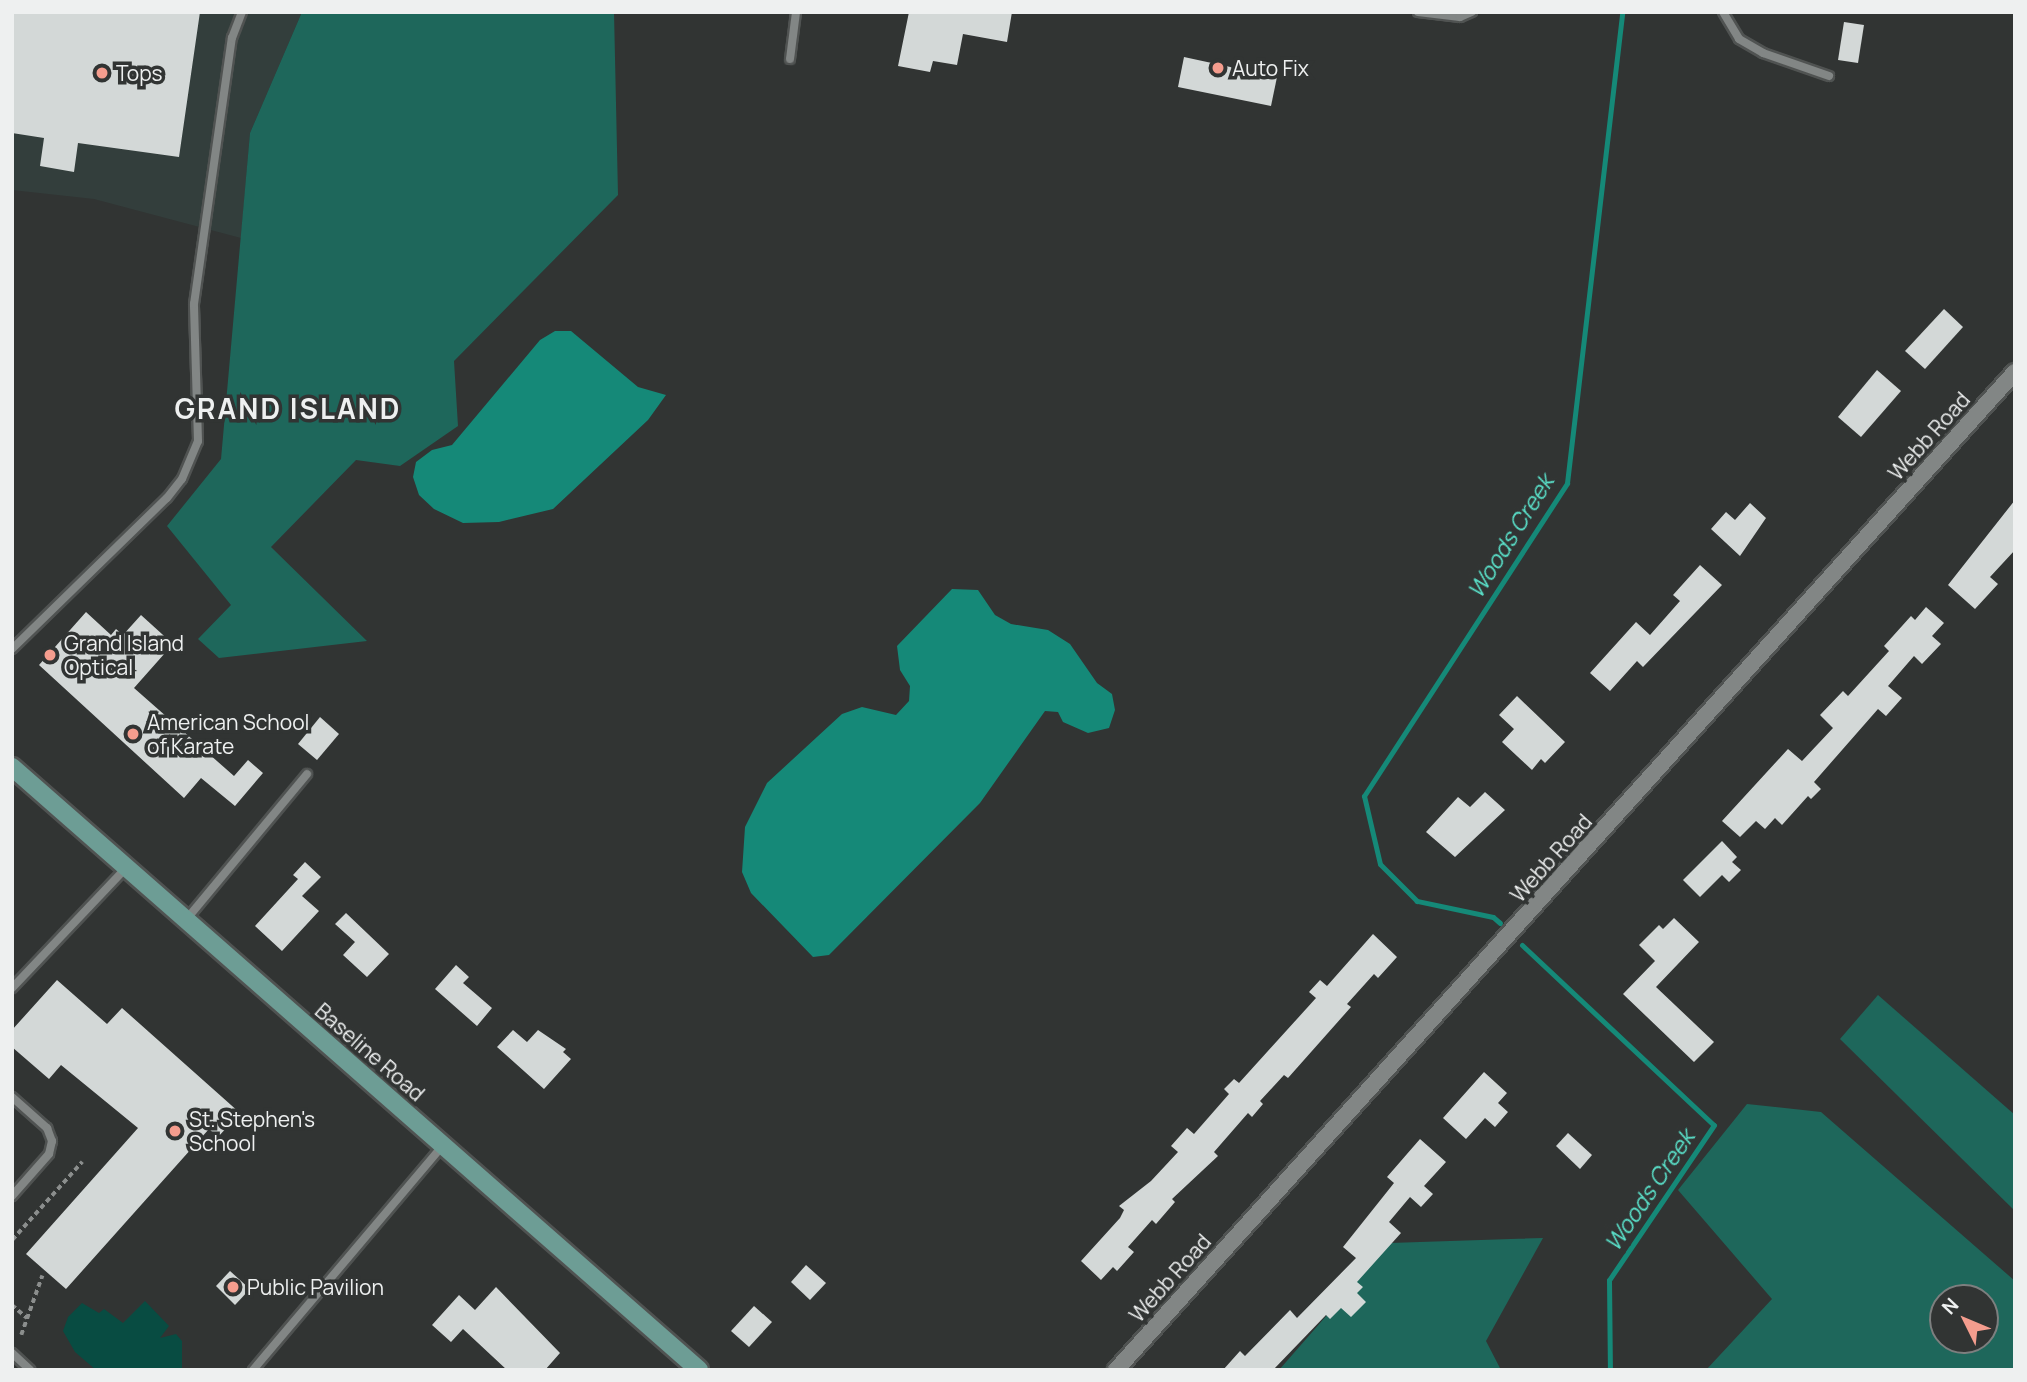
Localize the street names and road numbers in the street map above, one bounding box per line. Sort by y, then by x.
street label: Webb Road [1883,387,1975,485]
street label: Webb Road [1505,809,1597,907]
street label: Baseline Road [310,998,430,1106]
street label: Webb Road [1124,1229,1216,1327]

